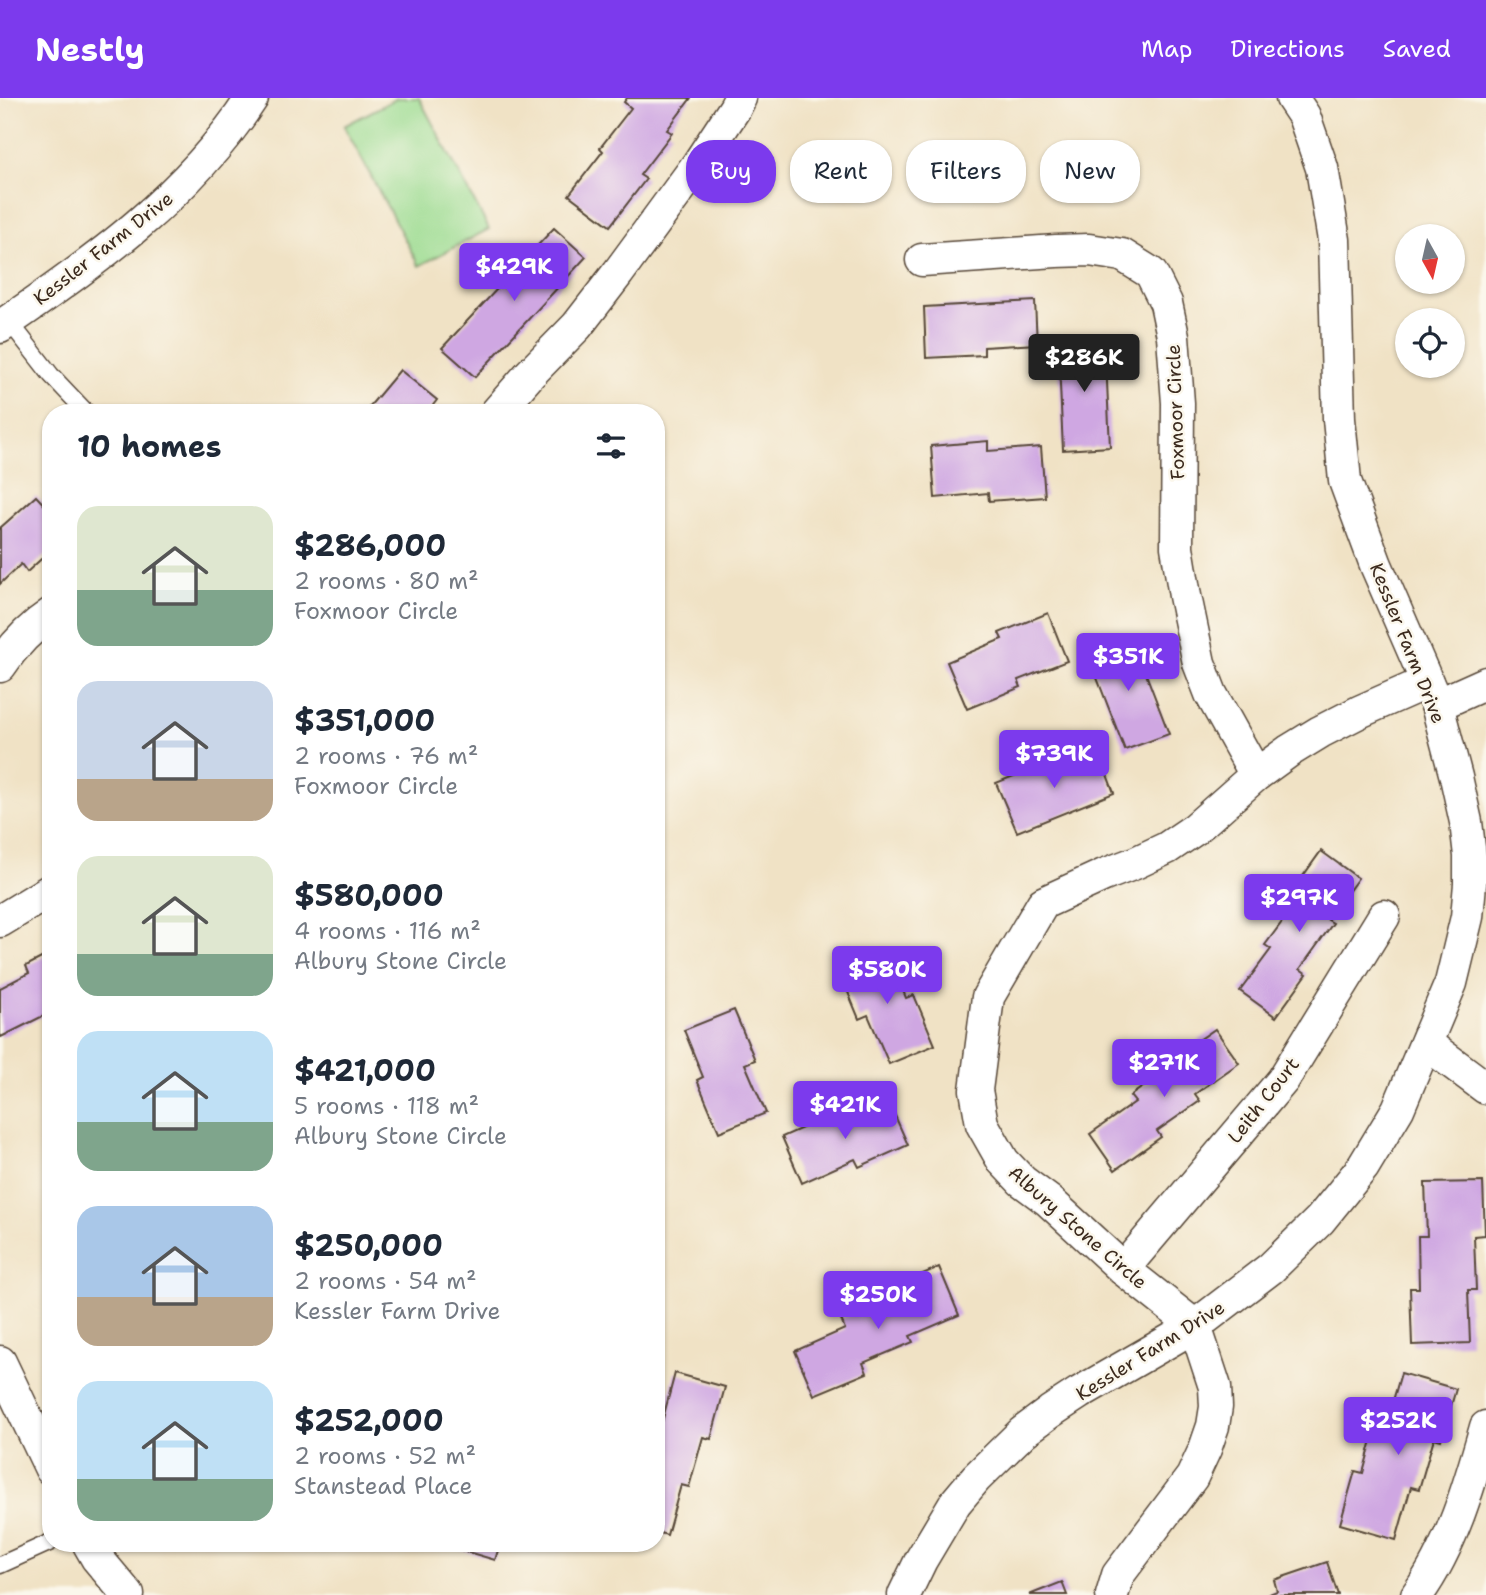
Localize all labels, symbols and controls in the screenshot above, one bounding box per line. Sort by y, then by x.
text: Nestly [35,27,145,72]
text: Map [1141,33,1192,65]
text: Directions [1230,33,1345,65]
text: Saved [1383,33,1451,65]
chip: Buy [686,140,776,203]
chip: Rent [790,140,892,203]
chip: Filters [906,140,1026,203]
chip: New [1040,140,1140,203]
street label: Kessler Farm Drive [28,186,178,311]
north arrow [1395,224,1465,294]
map controls [1395,224,1465,378]
pin: $429K [465,244,563,303]
text: $429K [475,251,553,281]
button: locate [1395,308,1465,378]
pin: $286K [1035,334,1133,394]
text: $286K [1044,342,1124,372]
street label: Foxmoor Circle [1161,344,1190,480]
text: 10 homes [77,426,222,467]
icon: filters [592,427,630,465]
text: $286,000 [294,525,446,566]
icon: home [133,534,217,618]
street label: Kessler Farm Drive [1364,559,1451,727]
text: 2 rooms · 80 m² [294,566,479,596]
text: Foxmoor Circle [294,596,458,626]
pin: $351K [1079,634,1177,693]
text: $351K [1092,641,1164,671]
text: $351,000 [294,700,435,741]
icon: home [133,709,217,793]
pin: $739K [1005,730,1103,790]
text: $739K [1015,738,1093,768]
text: 2 rooms · 76 m² [294,741,478,771]
text: Foxmoor Circle [294,771,458,801]
pin: $297K [1250,874,1348,934]
text: $580,000 [294,875,444,916]
text: $297K [1260,882,1338,912]
icon: home [133,884,217,968]
text: 4 rooms · 116 m² [294,916,481,946]
text: Albury Stone Circle [294,946,507,976]
pin: $580K [838,946,936,1006]
text: $580K [848,954,926,984]
pin: $271K [1115,1040,1213,1099]
text: $271K [1128,1047,1200,1077]
text: $421,000 [294,1050,436,1091]
street label: Leith Court [1222,1052,1305,1148]
icon: home [133,1059,217,1143]
pin: $421K [796,1082,894,1141]
text: $421K [809,1089,881,1119]
text: 5 rooms · 118 m² [294,1091,479,1121]
text: Albury Stone Circle [294,1121,507,1151]
street label: Albury Stone Circle [1003,1160,1152,1295]
text: $250,000 [294,1225,443,1266]
icon: home [133,1234,217,1318]
text: 2 rooms · 54 m² [294,1266,477,1296]
pin: $250K [829,1272,927,1331]
text: $250K [839,1279,917,1309]
street label: Kessler Farm Drive [1071,1295,1229,1406]
text: Kessler Farm Drive [294,1296,501,1326]
pin: $252K [1349,1398,1447,1457]
text: $252,000 [294,1400,444,1441]
text: $252K [1360,1405,1436,1435]
icon: home [133,1409,217,1493]
text: 2 rooms · 52 m² [294,1441,476,1471]
text: Stanstead Place [294,1471,473,1501]

